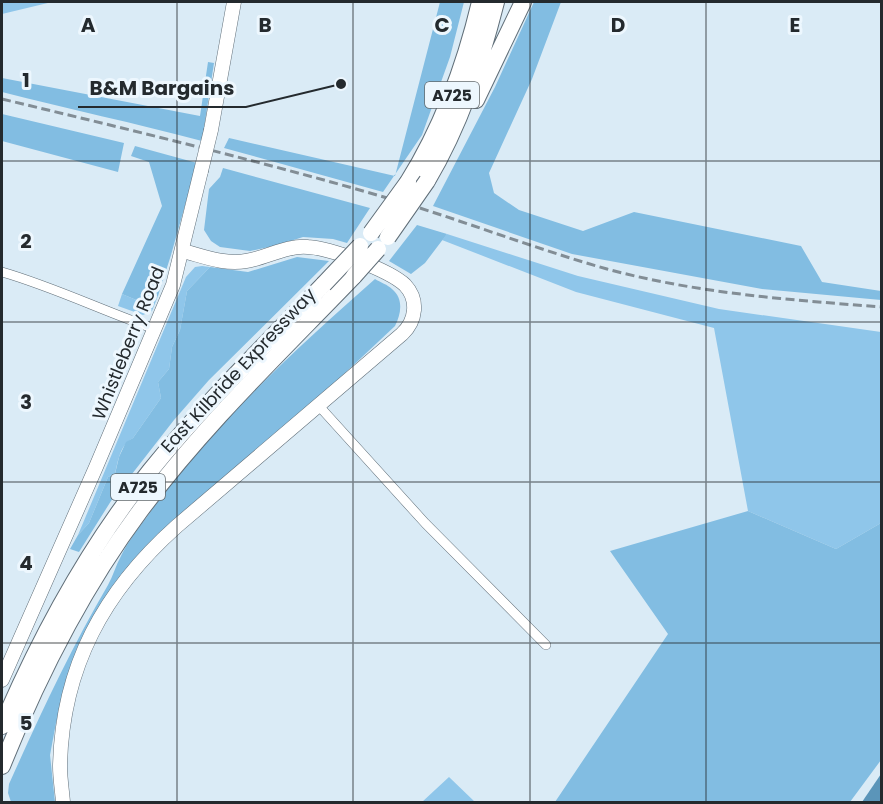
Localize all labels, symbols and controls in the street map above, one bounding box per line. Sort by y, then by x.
text: A [81,11,96,39]
text: B [258,11,272,39]
text: C [434,11,450,39]
text: D [611,11,625,39]
text: E [790,11,800,39]
text: 1 [22,66,30,94]
callout: B&M Bargains [78,69,246,107]
text: B&M Bargains [90,74,234,102]
road number: A725 [425,82,479,108]
text: 2 [20,227,32,255]
street label: Whistleberry Road [86,262,170,424]
street label: East Kilbride Expressway [155,282,321,458]
text: 3 [20,388,32,416]
road number: A725 [111,474,165,500]
text: 4 [19,549,33,577]
text: 5 [20,709,33,737]

